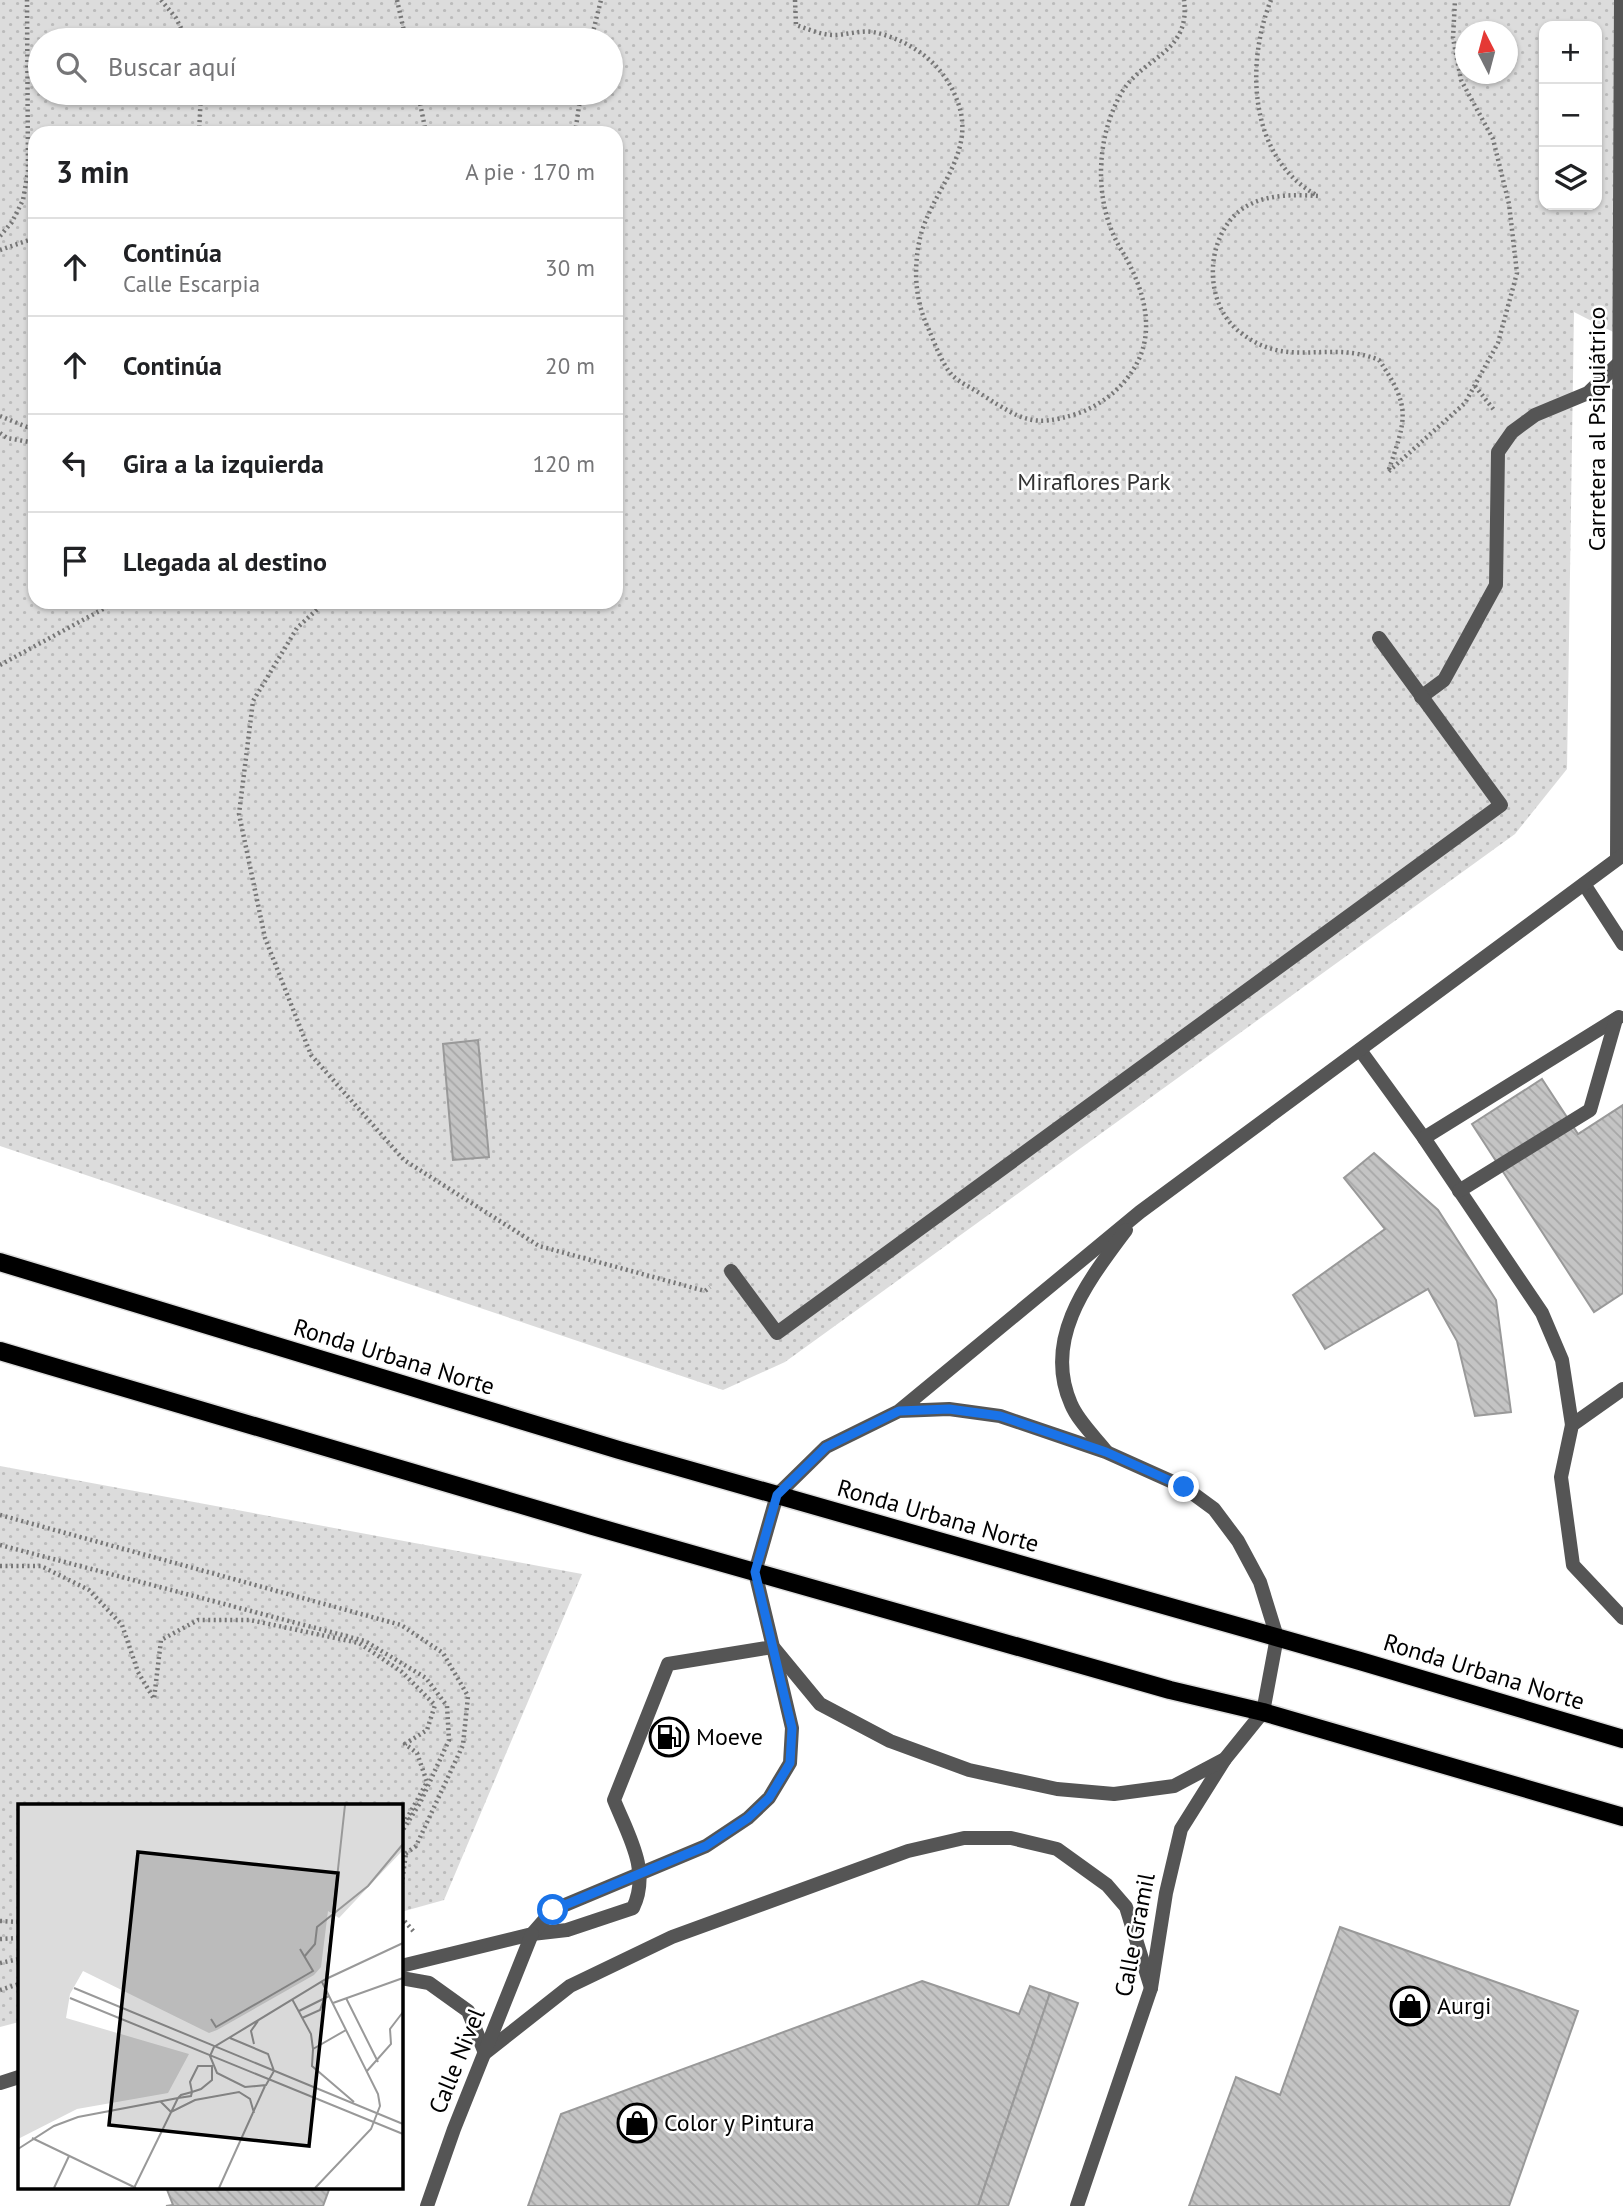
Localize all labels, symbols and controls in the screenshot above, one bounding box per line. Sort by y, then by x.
north arrow [1455,21,1518,84]
map controls [1539,21,1602,210]
button: + [1539,21,1602,84]
search box [28,28,623,105]
icon: search [52,48,90,86]
text: Buscar aquí [108,50,236,83]
button: − [1539,84,1602,147]
button: layers [1539,147,1602,210]
text: 3 min [56,152,129,191]
text: A pie · 170 m [465,157,595,186]
text: Continúa [123,236,222,269]
icon: ahead [56,248,94,286]
text: 30 m [545,253,595,282]
text: Calle Escarpia [123,269,260,298]
street label: Carretera al Psiquiátrico [1581,307,1612,551]
icon: ahead [56,346,94,384]
text: Continúa [123,349,222,382]
text: 20 m [545,351,595,380]
icon: left [56,444,94,482]
text: Gira a la izquierda [123,447,324,480]
text: 120 m [533,449,595,478]
park label: Miraflores Park [1017,466,1171,497]
icon: arrive [56,542,94,580]
text: Llegada al destino [123,545,327,578]
street label: Ronda Urbana Norte [290,1311,498,1402]
route end [1168,1471,1199,1502]
street label: Ronda Urbana Norte [834,1472,1043,1559]
street label: Ronda Urbana Norte [1380,1626,1588,1717]
fuel station icon: Moeve [648,1716,690,1758]
place label: Moeve [696,1721,763,1752]
inset map [18,1804,402,2188]
street label: Calle Gramil [1107,1870,1162,1999]
route start [537,1894,568,1925]
shop icon: Aurgi [1389,1985,1431,2027]
place label: Aurgi [1437,1990,1491,2021]
street label: Calle Nivel [421,2004,492,2118]
shop icon: Color y Pintura [616,2102,658,2144]
place label: Color y Pintura [664,2107,815,2138]

